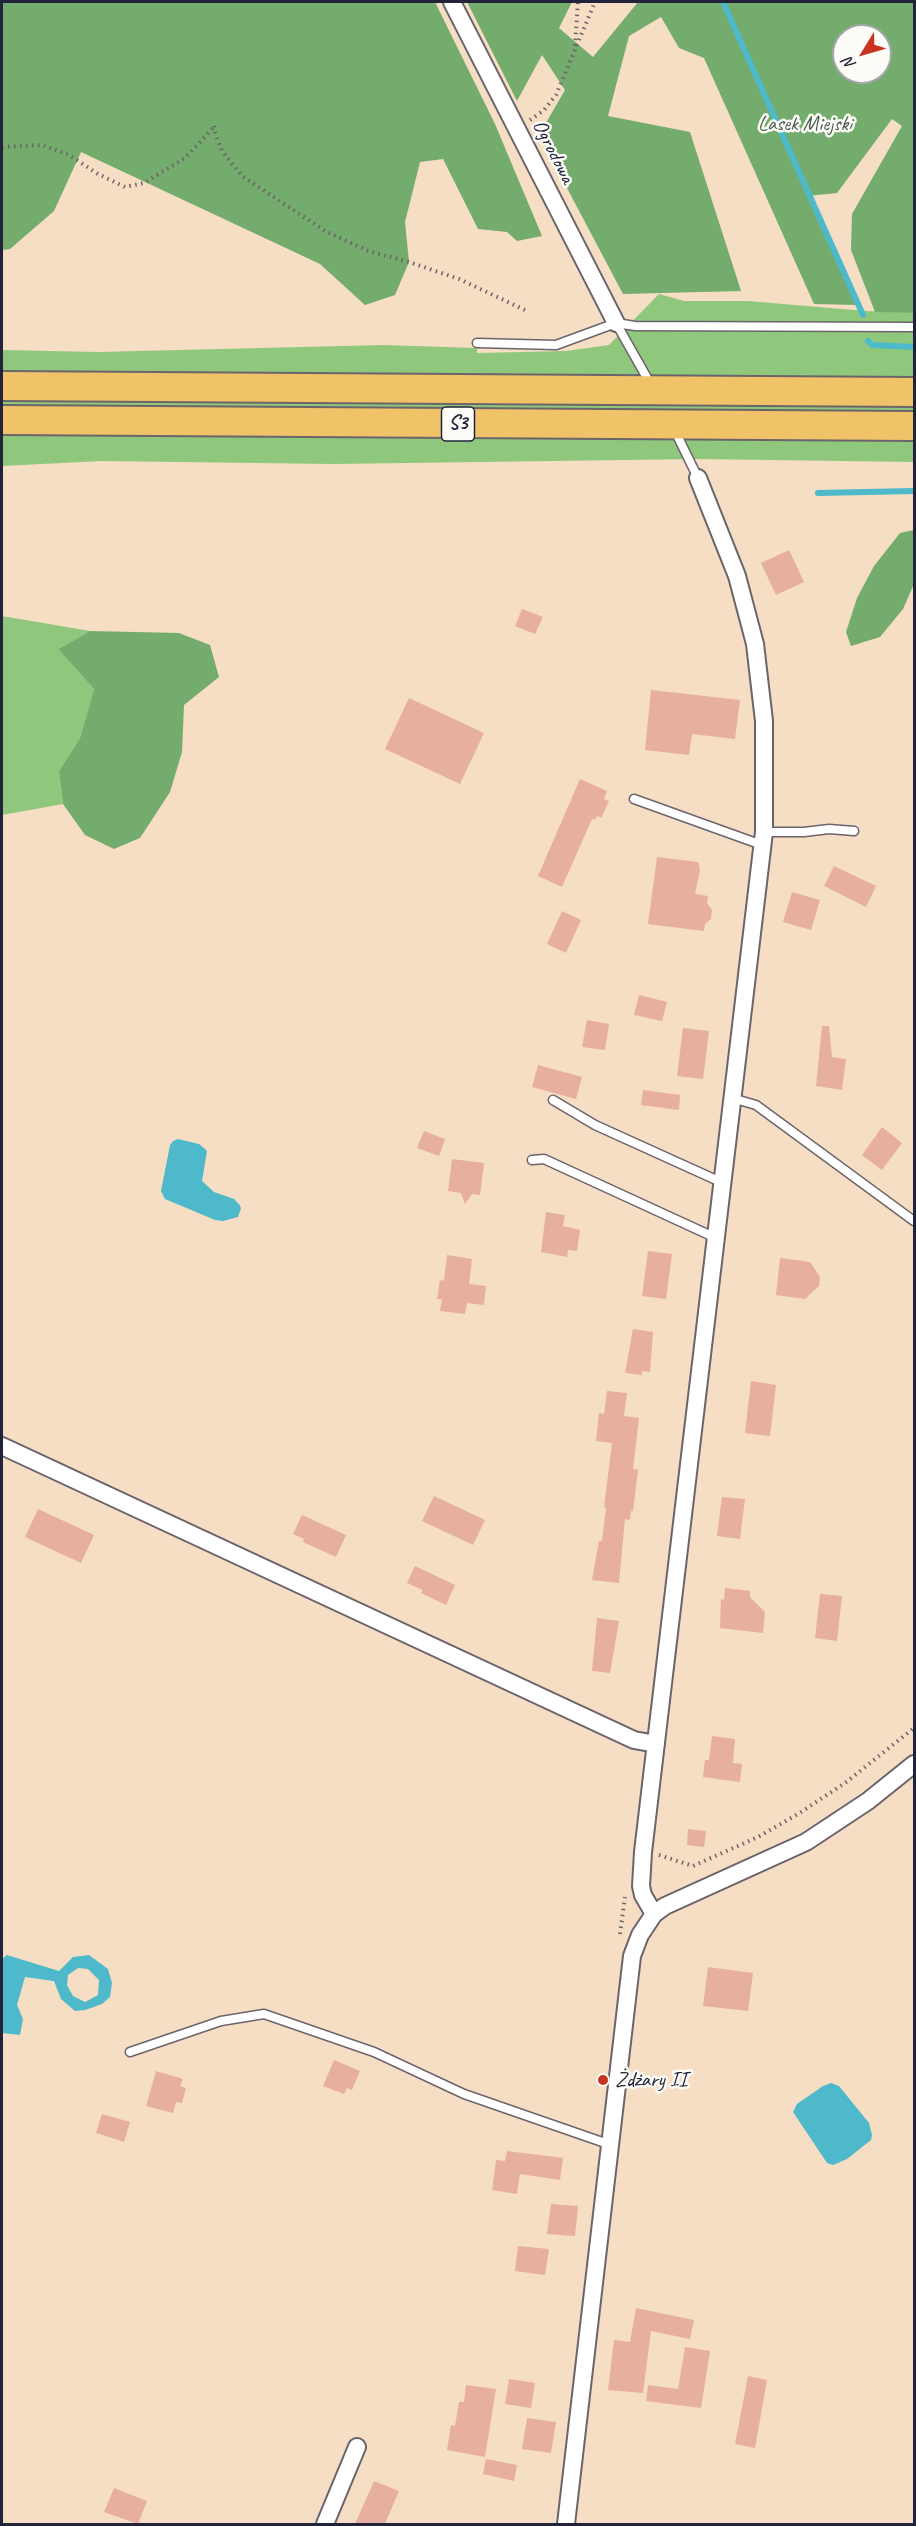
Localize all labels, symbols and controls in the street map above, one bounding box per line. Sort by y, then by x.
north arrow [832,24,892,84]
text: N [838,54,860,74]
park label: Lasek Miejski [758,111,852,137]
street label: Ogrodowa [526,116,580,188]
road number: S3 [442,407,474,441]
place label: Żdżary II [615,2067,687,2093]
marker: Żdżary II [596,2073,610,2087]

